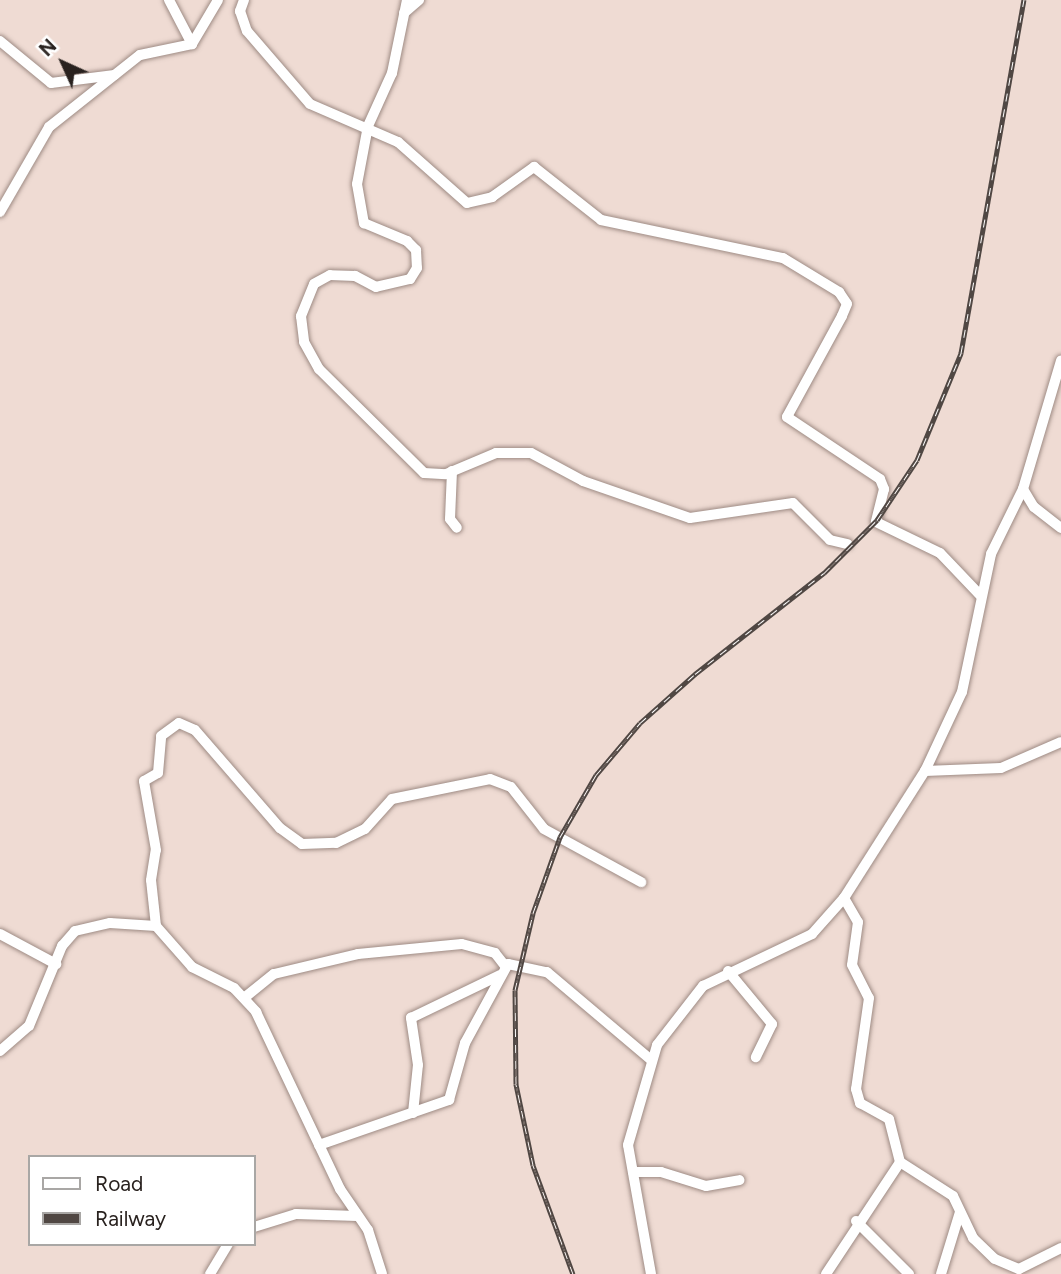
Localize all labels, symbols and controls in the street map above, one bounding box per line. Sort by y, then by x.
north arrow [28,28,98,98]
text: N [34,34,61,61]
legend [28,1155,256,1246]
text: Road [95,1171,143,1196]
text: Railway [95,1206,166,1231]

